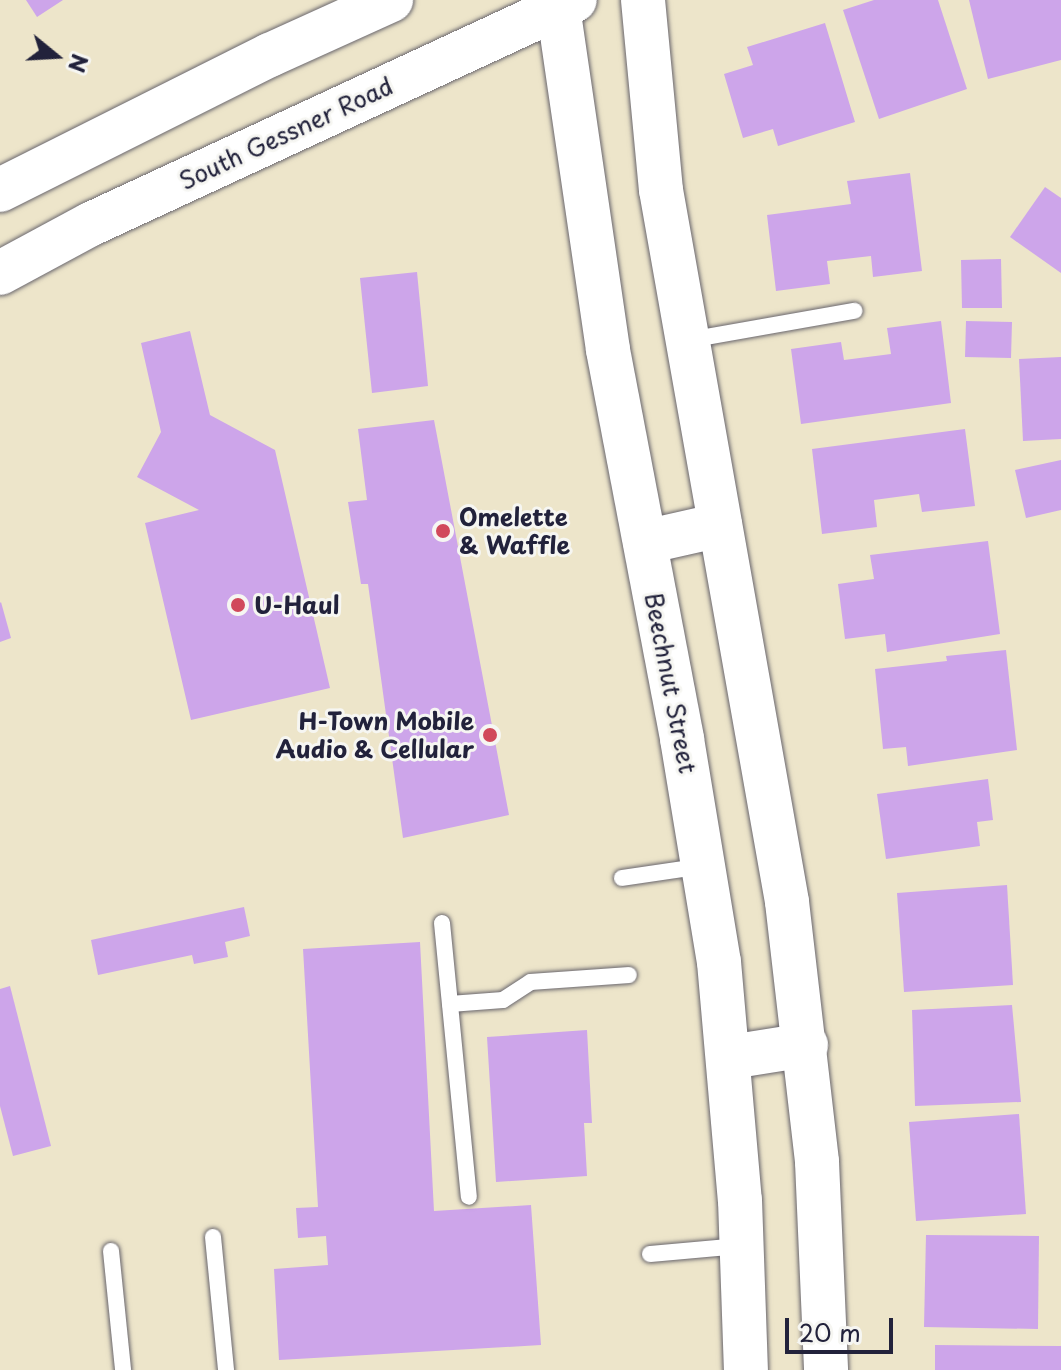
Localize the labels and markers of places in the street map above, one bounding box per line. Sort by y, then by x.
place label: Omelette & Waffle [459,503,570,559]
marker: Omelette & Waffle [434,522,452,540]
place label: U-Haul [254,591,339,619]
marker: U-Haul [229,596,247,614]
place label: H-Town Mobile Audio & Cellular [273,707,474,763]
marker: H-Town Mobile Audio & Cellular [481,726,499,744]

